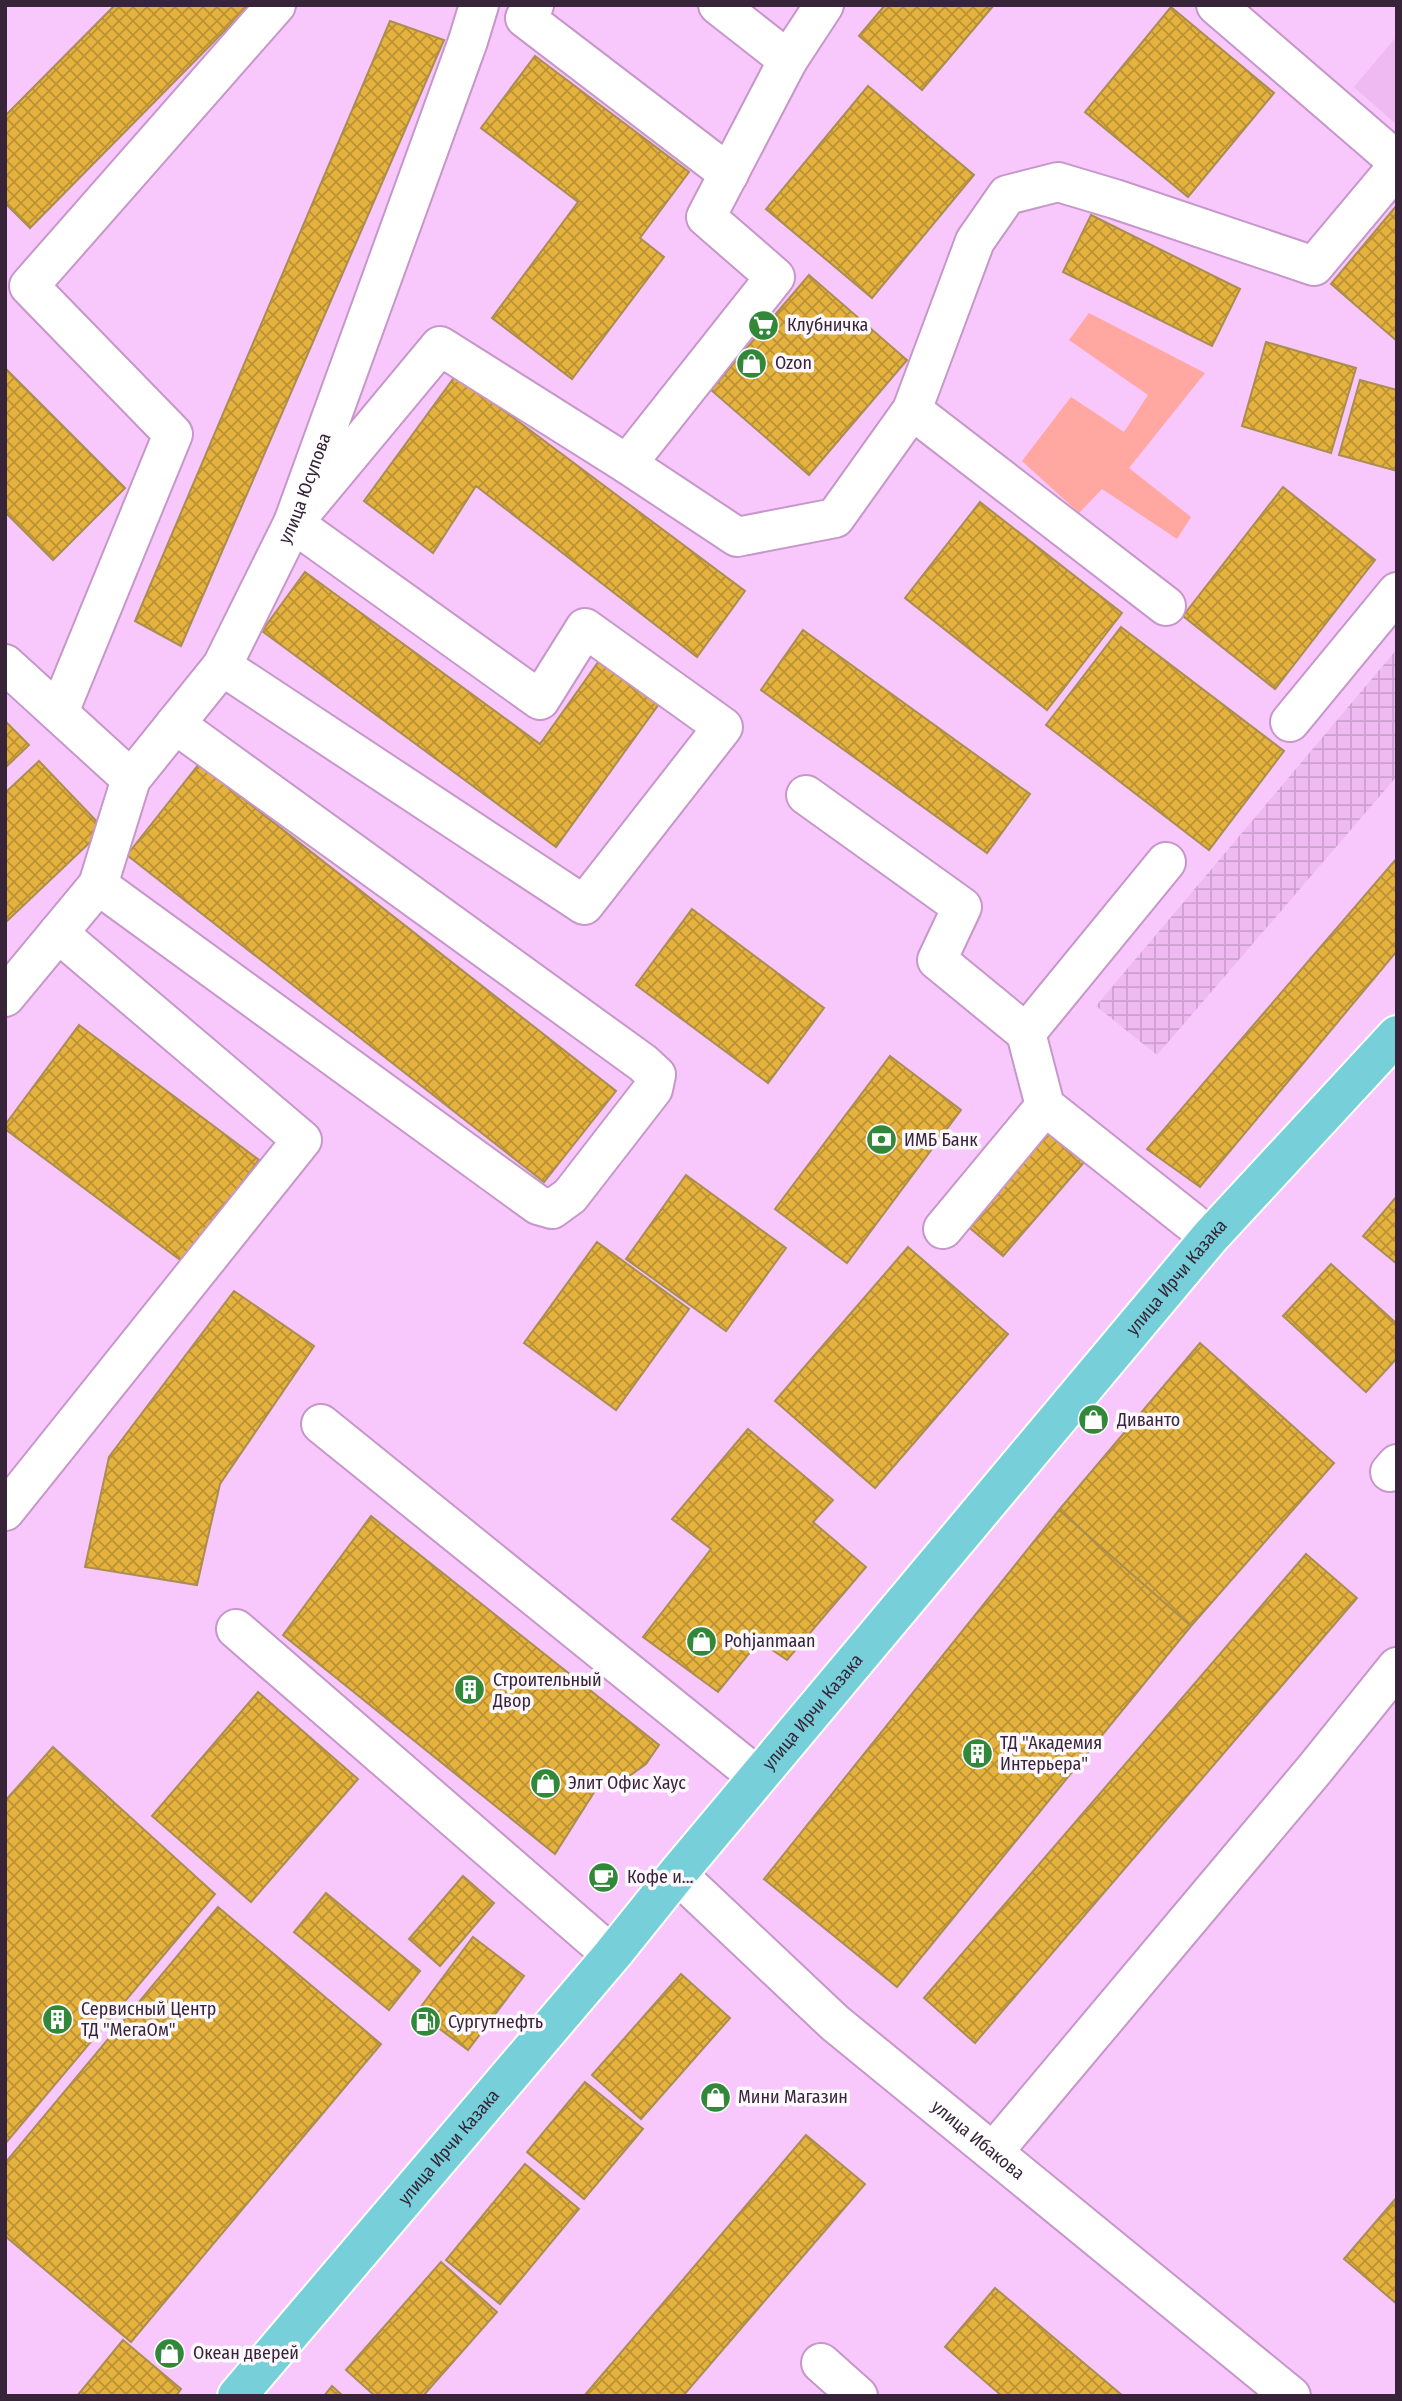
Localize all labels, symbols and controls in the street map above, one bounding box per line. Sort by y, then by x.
supermarket icon: Клубничка [747,308,781,342]
place label: Клубничка [787,314,869,336]
shop icon: Ozon [735,346,769,380]
place label: Ozon [775,352,812,374]
street label: улица Юсупова [274,430,336,547]
bank icon: ИМБ Банк [864,1123,898,1157]
place label: ИМБ Банк [904,1129,978,1151]
street label: улица Ирчи Казака [1122,1215,1232,1340]
shop icon: Диванто [1077,1403,1111,1437]
place label: Диванто [1116,1409,1180,1431]
shop icon: Pohjanmaan [684,1624,718,1658]
place label: Pohjanmaan [724,1630,816,1652]
street label: улица Ирчи Казака [758,1649,868,1775]
place label: Строительный Двор [492,1669,602,1712]
building icon: Строительный Двор [453,1673,487,1707]
place label: ТД "Академия Интерьера" [1000,1732,1102,1775]
building icon: ТД "Академия Интерьера" [960,1736,994,1770]
shop icon: Элит Офис Хаус [528,1766,562,1800]
place label: Элит Офис Хаус [568,1772,686,1794]
cafe icon: Кофе и... [587,1860,621,1894]
place label: Кофе и... [627,1866,693,1888]
place label: Сервисный Центр ТД "МегаОм" [81,1998,216,2041]
building icon: Сервисный Центр ТД "МегаОм" [41,2002,75,2036]
fuel station icon: Сургутнефть [408,2005,442,2039]
place label: Сургутнефть [448,2011,543,2033]
shop icon: Мини Магазин [698,2080,732,2114]
street label: улица Ирчи Казака [394,2085,504,2209]
place label: Мини Магазин [738,2086,848,2108]
street label: улица Ибакова [927,2095,1029,2185]
shop icon: Океан дверей [153,2336,187,2370]
place label: Океан дверей [193,2342,299,2364]

